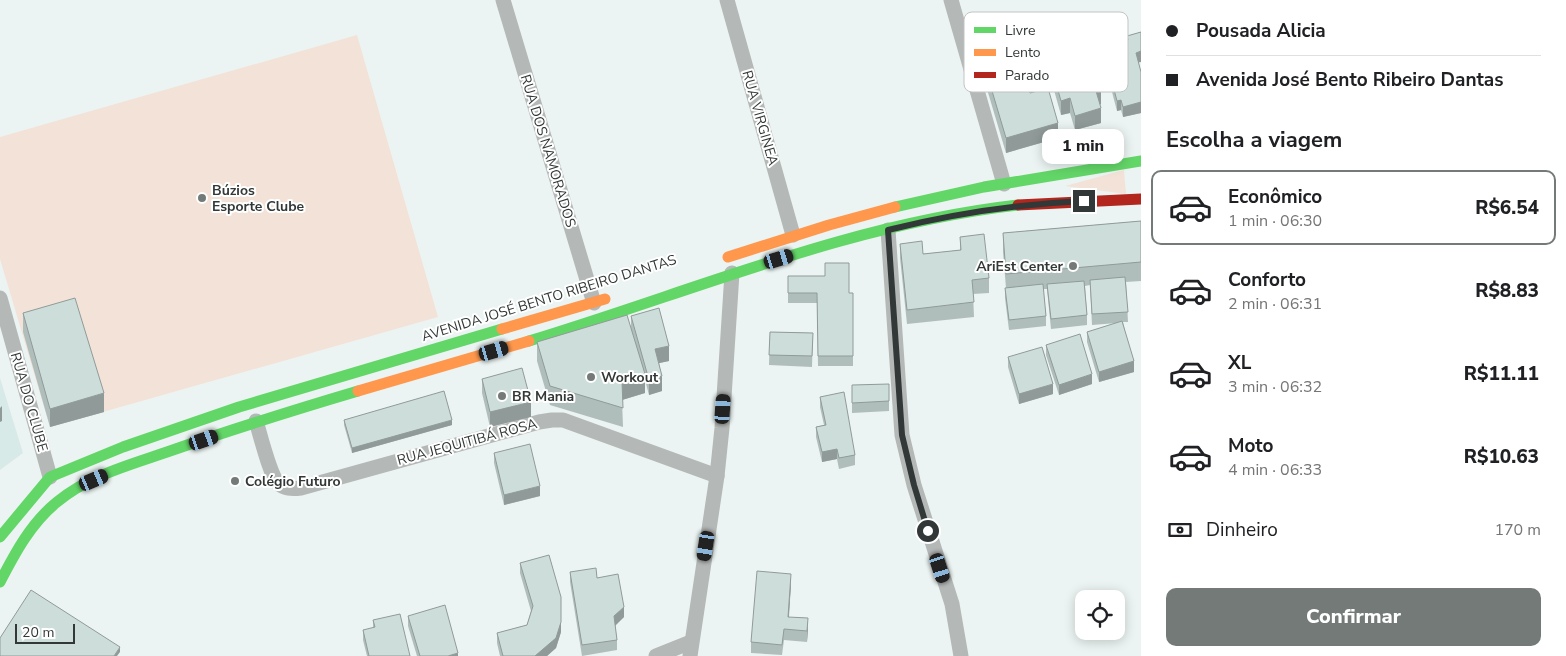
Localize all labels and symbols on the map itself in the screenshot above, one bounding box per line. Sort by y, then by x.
legend [964,12,1128,92]
text: Livre [1005,21,1035,40]
text: Lento [1005,43,1041,62]
text: Parado [1005,66,1049,85]
street label: RUA VIRGINEA [737,68,783,168]
street label: RUA DOS NAMORADOS [516,72,580,230]
callout: 1 min [1043,128,1125,164]
place label: Búzios Esporte Clube [212,181,305,216]
route end [1073,190,1095,212]
marker: Búzios Esporte Clube [196,192,208,204]
car [762,247,795,271]
street label: AVENIDA JOSÉ BENTO RIBEIRO DANTAS [419,250,679,346]
place label: AriEst Center [976,257,1064,276]
marker: AriEst Center [1067,260,1079,272]
car [477,340,510,362]
street label: RUA DO CLUBE [6,350,52,454]
place label: Workout [601,368,659,387]
marker: Workout [585,371,597,383]
place label: BR Mania [512,387,574,406]
marker: BR Mania [496,390,508,402]
car [714,394,731,424]
street label: RUA JEQUITIBÁ ROSA [395,414,539,470]
car [187,428,220,452]
car [77,467,110,493]
place label: Colégio Futuro [245,472,341,491]
marker: Colégio Futuro [229,475,241,487]
route start [917,520,939,542]
car [696,530,715,562]
car [928,551,951,585]
scale bar [15,621,75,644]

